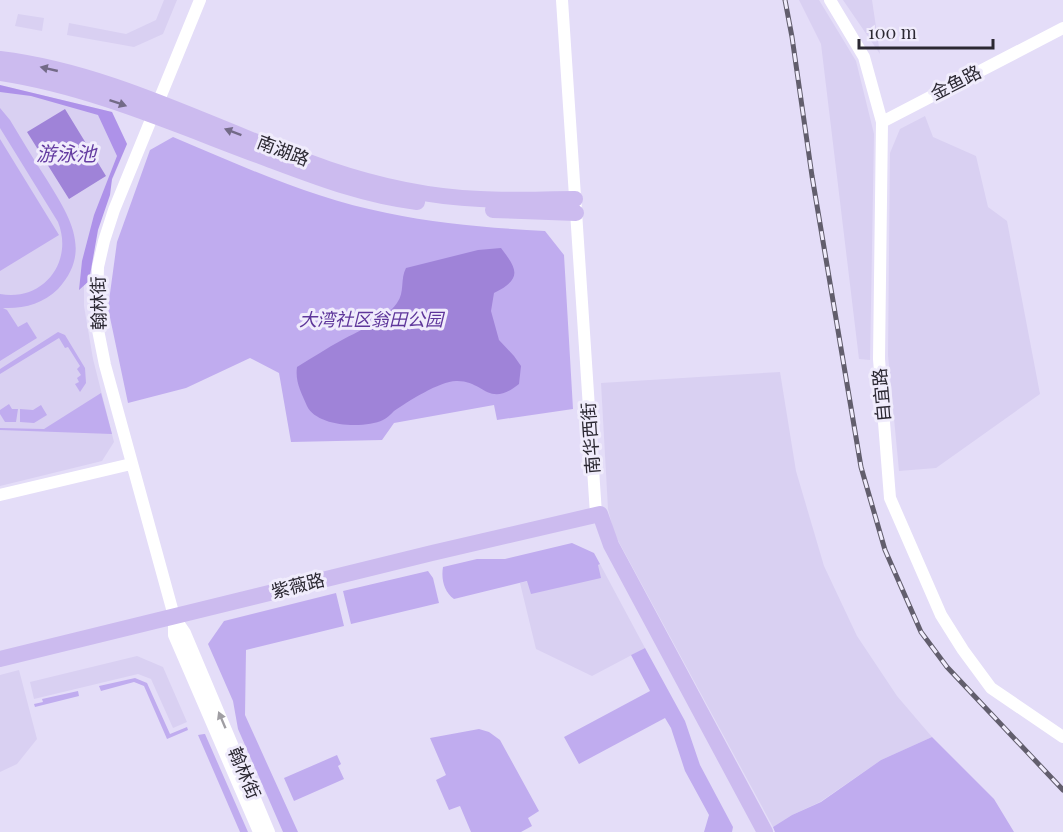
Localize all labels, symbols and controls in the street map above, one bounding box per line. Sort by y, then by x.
scale bar [859,12,992,50]
text: 100 m [868,20,917,44]
street label: 金鱼路 [926,59,985,105]
one-way arrow [40,63,58,73]
one-way arrow [109,99,127,109]
one-way arrow [224,127,242,136]
street label: 南湖路 [254,129,313,171]
water label: 游泳池 [36,139,98,166]
street label: 翰林街 [86,276,110,330]
park label: 大湾社区翁田公园 [299,307,446,331]
street label: 自宜路 [867,367,895,423]
street label: 南华西街 [576,401,604,475]
street label: 紫薇路 [269,567,327,603]
one-way arrow [217,711,226,729]
street label: 翰林街 [223,743,267,802]

